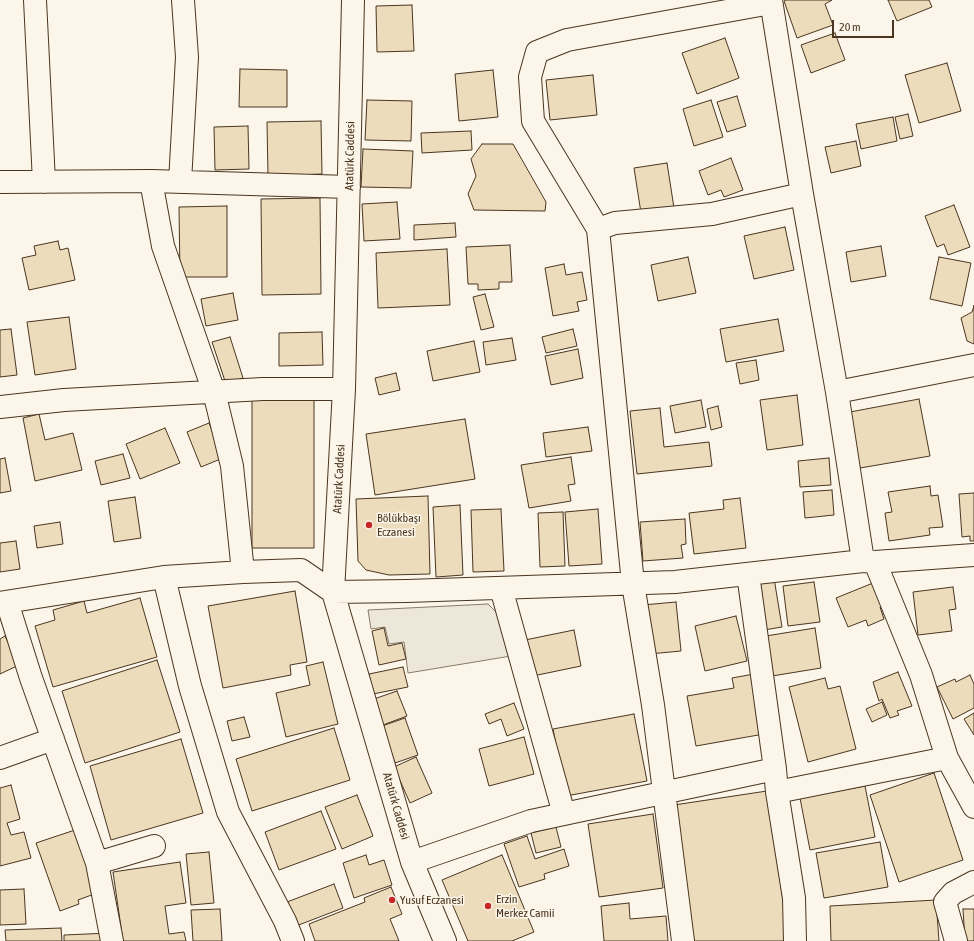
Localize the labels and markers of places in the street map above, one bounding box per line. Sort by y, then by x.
place label: Bölükbaşı Eczanesi [377,511,421,539]
marker: Bölükbaşı Eczanesi [364,520,374,530]
place label: Erzin Merkez Camii [496,892,555,920]
place label: Yusuf Eczanesi [400,893,464,907]
marker: Yusuf Eczanesi [387,895,397,905]
marker: Erzin Merkez Camii [483,901,493,911]

